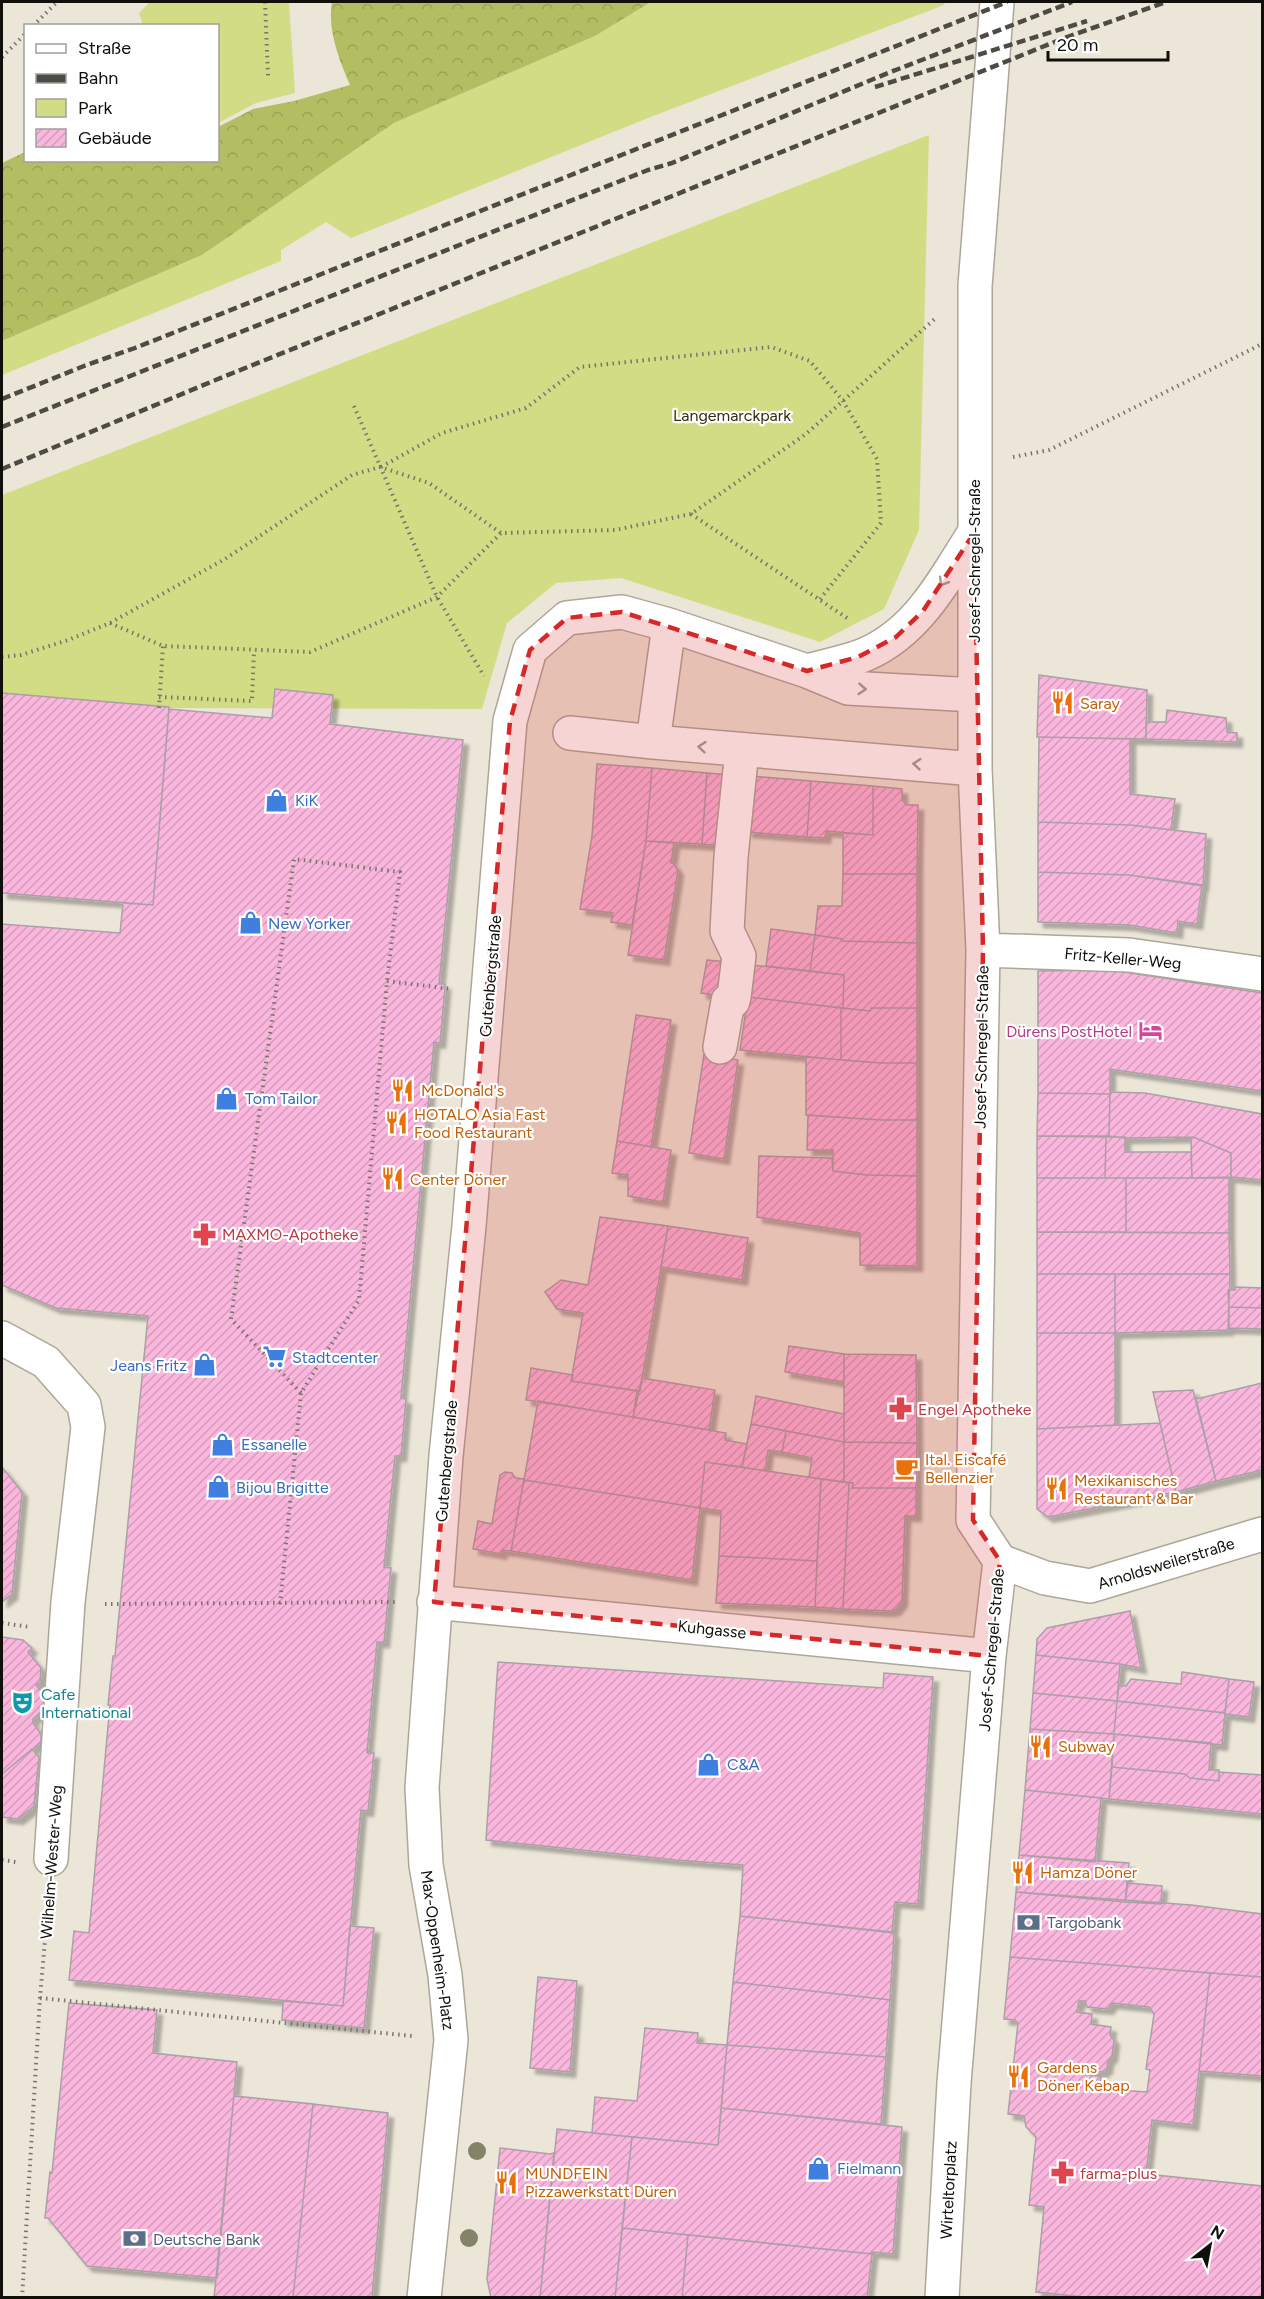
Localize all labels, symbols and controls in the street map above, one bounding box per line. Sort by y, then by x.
legend [24,24,219,162]
scale bar [1048,24,1168,62]
text: 20 m [1057,34,1098,56]
text: Straße [78,37,131,59]
text: Bahn [78,67,118,89]
text: Park [78,97,113,119]
text: Gebäude [78,127,152,149]
park label: Langemarckpark [673,406,791,425]
street label: Josef-Schregel-Straße [965,479,984,643]
one-way arrow [939,576,950,587]
one-way arrow [857,682,866,695]
restaurant icon: Saray [1049,690,1075,716]
place label: Saray [1080,694,1120,713]
one-way arrow [697,740,706,753]
one-way arrow [912,758,922,771]
shop icon: KiK [264,787,290,813]
place label: KiK [295,791,318,810]
shop icon: New Yorker [237,910,263,936]
place label: New Yorker [268,914,351,933]
street label: Gutenbergstraße [476,914,505,1038]
street label: Fritz-Keller-Weg [1064,944,1182,973]
street label: Josef-Schregel-Straße [971,965,992,1129]
hotel icon: Dürens PostHotel [1137,1018,1163,1044]
place label: Dürens PostHotel [1006,1022,1132,1041]
restaurant icon: McDonald's [390,1077,416,1103]
place label: McDonald's [421,1081,504,1100]
shop icon: Tom Tailor [214,1085,240,1111]
place label: Tom Tailor [245,1089,318,1108]
place label: HOTALO Asia Fast Food Restaurant [414,1105,546,1142]
restaurant icon: HOTALO Asia Fast Food Restaurant [383,1110,409,1136]
restaurant icon: Center Döner [379,1166,405,1192]
place label: Center Döner [410,1170,507,1189]
pharmacy icon: MAXMO-Apotheke [191,1221,217,1247]
place label: MAXMO-Apotheke [222,1225,359,1244]
supermarket icon: Stadtcenter [261,1344,287,1370]
place label: Stadtcenter [292,1348,378,1367]
shop icon: Jeans Fritz [192,1352,218,1378]
place label: Jeans Fritz [110,1356,187,1375]
pharmacy icon: Engel Apotheke [887,1396,913,1422]
street label: Gutenbergstraße [432,1399,461,1523]
place label: Engel Apotheke [918,1400,1032,1419]
shop icon: Essanelle [210,1431,236,1457]
place label: Essanelle [241,1435,307,1454]
place label: Ital. Eiscafé Bellenzier [925,1450,1007,1487]
cafe icon: Ital. Eiscafé Bellenzier [894,1455,920,1481]
place label: Mexikanisches Restaurant & Bar [1074,1471,1194,1508]
shop icon: Bijou Brigitte [205,1474,231,1500]
restaurant icon: Mexikanisches Restaurant & Bar [1043,1476,1069,1502]
place label: Bijou Brigitte [236,1478,329,1497]
street label: Arnoldsweilerstraße [1095,1534,1237,1593]
street label: Josef-Schregel-Straße [975,1568,1008,1732]
street label: Kuhgasse [677,1616,747,1643]
place label: Cafe International [41,1685,131,1722]
theatre icon: Cafe International [10,1690,36,1716]
restaurant icon: Subway [1027,1733,1053,1759]
place label: Subway [1058,1737,1115,1756]
shop icon: C&A [696,1751,722,1777]
place label: C&A [727,1755,760,1774]
street label: Wilhelm-Wester-Weg [37,1784,66,1940]
restaurant icon: Hamza Döner [1009,1859,1035,1885]
place label: Hamza Döner [1040,1863,1138,1882]
street label: Max-Oppenheim-Platz [417,1869,458,2031]
bank icon: Targobank [1016,1909,1042,1935]
place label: Targobank [1047,1913,1122,1932]
place label: Gardens Döner Kebap [1037,2058,1130,2095]
restaurant icon: Gardens Döner Kebap [1006,2063,1032,2089]
street label: Wirteltorplatz [936,2140,961,2240]
shop icon: Fielmann [806,2155,832,2181]
place label: Fielmann [837,2159,901,2178]
pharmacy icon: farma-plus [1049,2160,1075,2186]
place label: MUNDFEIN Pizzawerkstatt Düren [525,2164,677,2201]
place label: farma-plus [1080,2164,1157,2183]
restaurant icon: MUNDFEIN Pizzawerkstatt Düren [494,2169,520,2195]
north arrow [1180,2215,1240,2275]
text: N [1207,2221,1228,2244]
bank icon: Deutsche Bank [122,2226,148,2252]
place label: Deutsche Bank [153,2230,260,2249]

